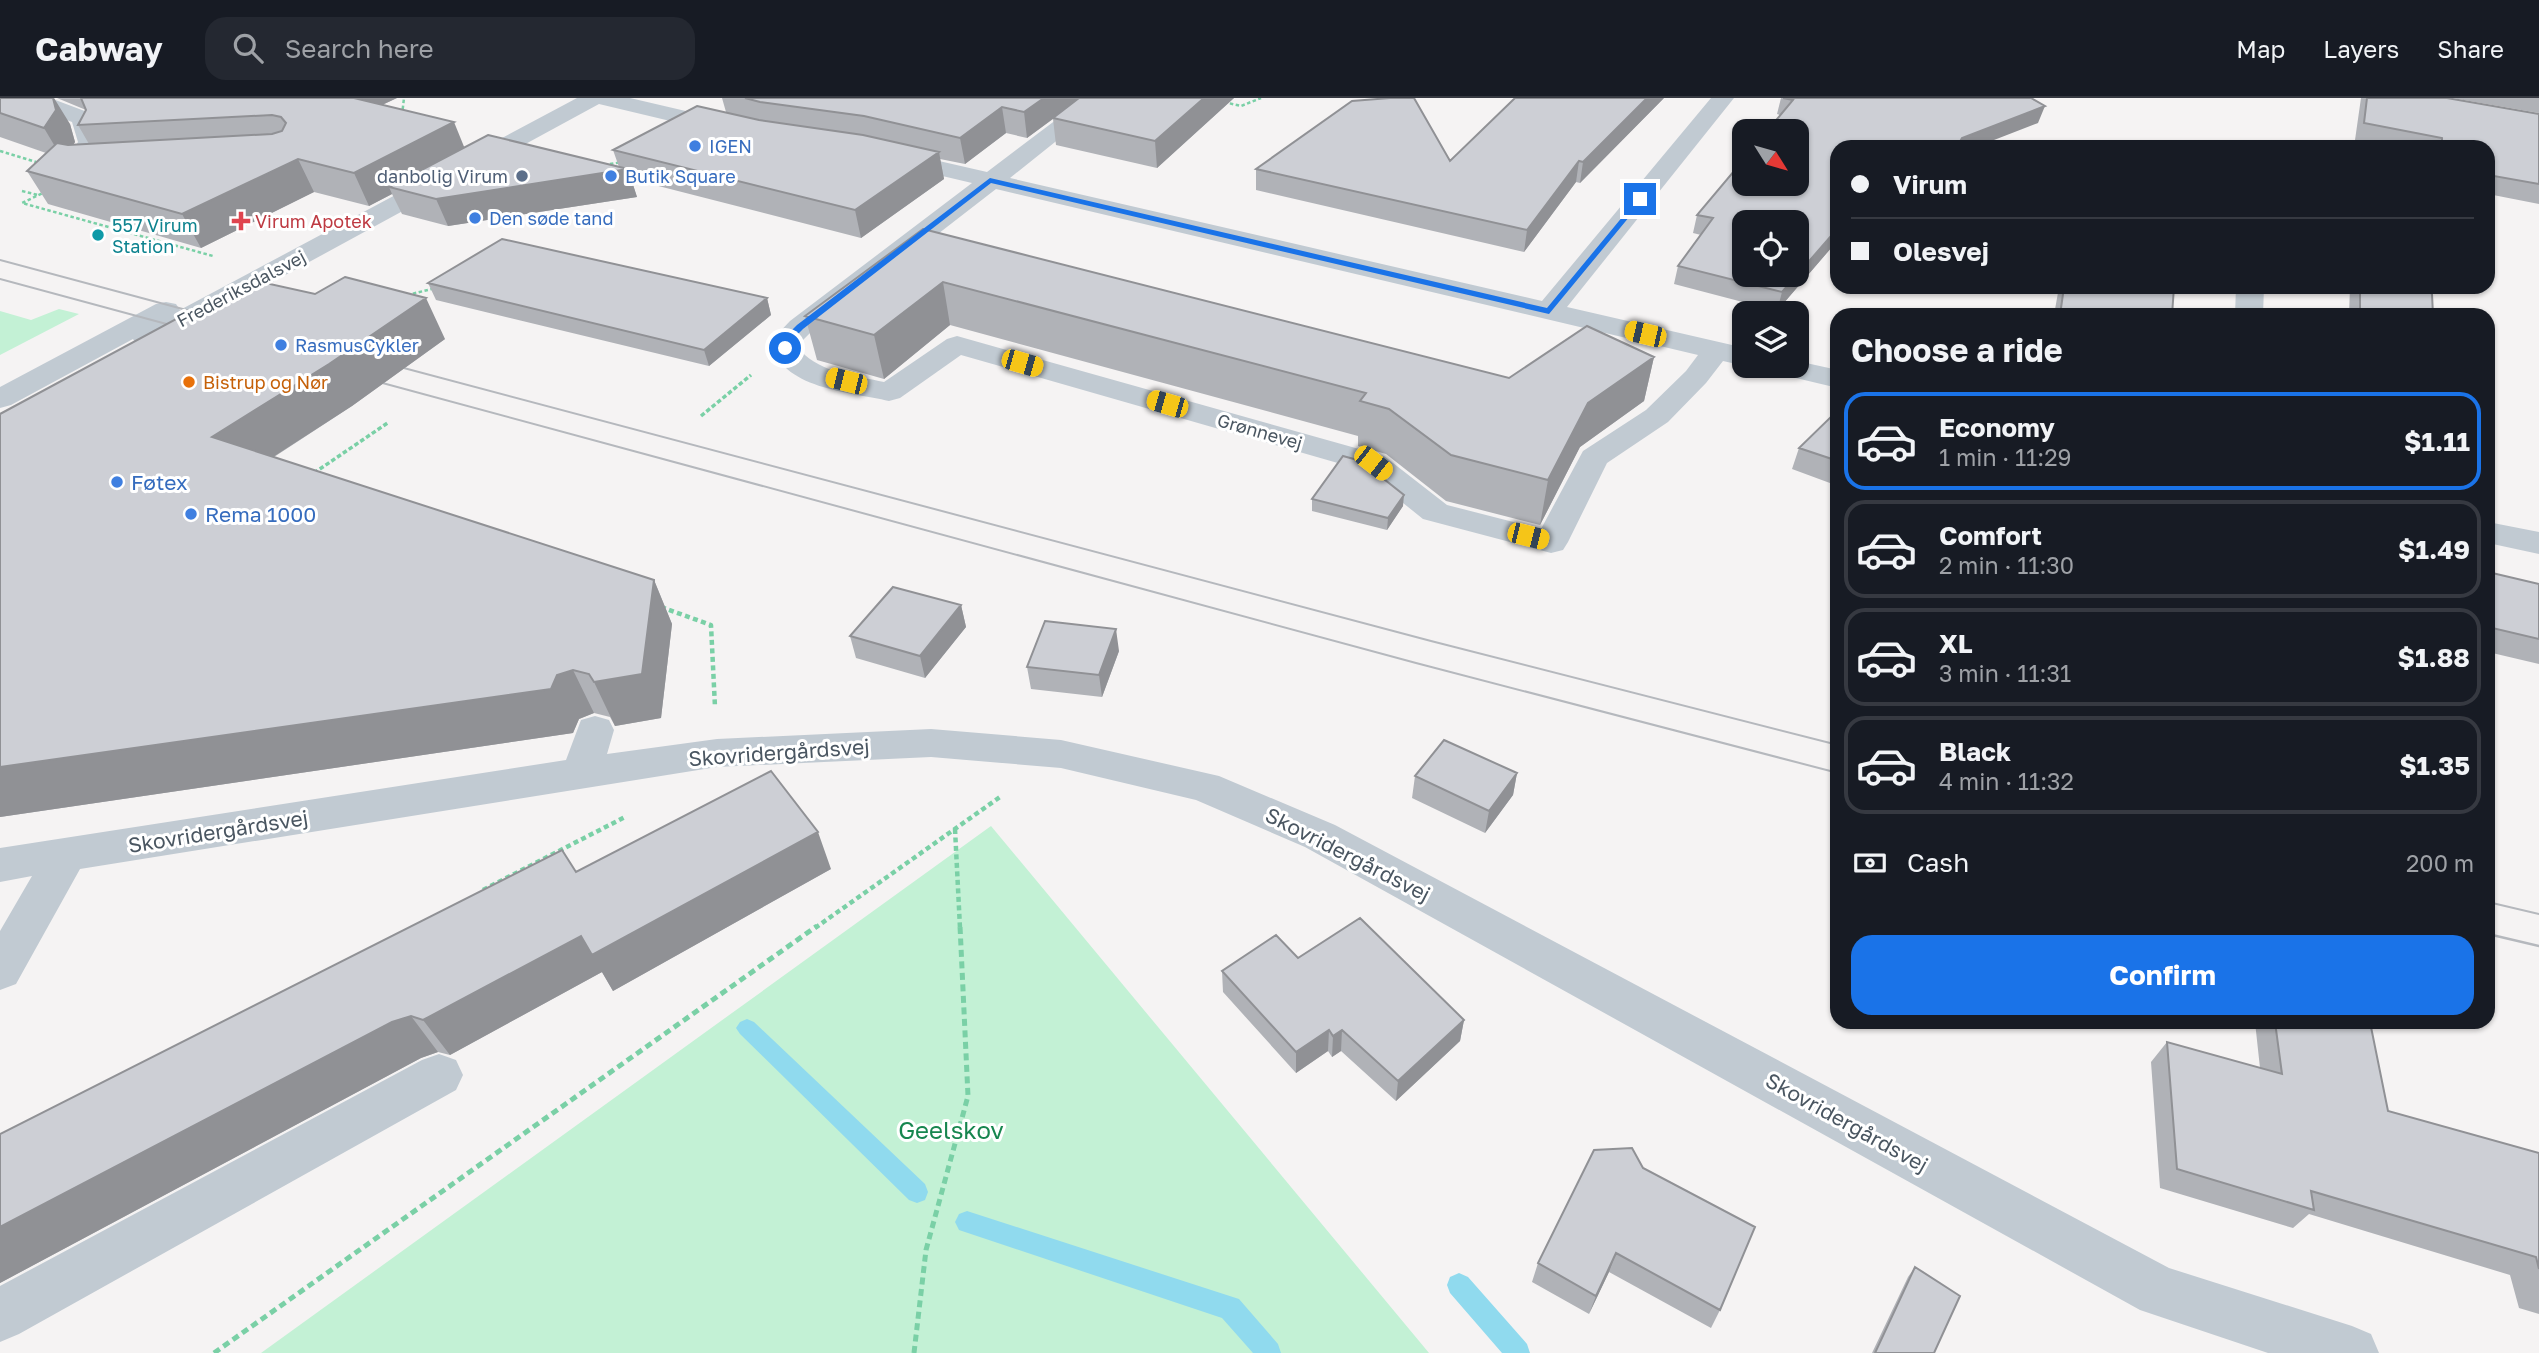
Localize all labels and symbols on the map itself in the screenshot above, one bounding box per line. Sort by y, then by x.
north arrow [1732,119,1810,196]
place label: IGEN [709,135,752,157]
marker: IGEN [687,138,703,154]
place label: danbolig Virum [377,165,508,187]
place label: Butik Square [625,165,736,187]
marker: danbolig Virum [514,168,530,184]
marker: Butik Square [603,168,619,184]
route end [1624,183,1656,215]
place label: Den søde tand [489,207,613,229]
place label: Virum Apotek [255,210,372,232]
marker: Den søde tand [467,210,483,226]
marker: Virum Apotek [233,213,249,229]
place label: 557 Virum Station [112,214,198,257]
marker: 557 Virum Station [90,227,106,243]
street label: Frederiksdalsvej [173,245,309,331]
car [1623,319,1668,349]
route start [769,332,801,364]
place label: RasmusCykler [295,334,419,356]
marker: RasmusCykler [273,337,289,353]
car [999,347,1046,379]
car [824,366,869,396]
place label: Bistrup og Nør [203,371,328,393]
marker: Bistrup og Nør [181,374,197,390]
car [1144,388,1191,420]
street label: Grønnevej [1215,408,1305,454]
car [1350,442,1397,484]
place label: Føtex [131,469,188,495]
marker: Føtex [109,474,125,490]
place label: Rema 1000 [205,501,316,527]
marker: Rema 1000 [183,506,199,522]
car [1506,521,1551,551]
street label: Skovridergårdsvej [687,733,871,771]
street label: Skovridergårdsvej [1261,801,1435,907]
street label: Skovridergårdsvej [126,804,310,858]
street label: Skovridergårdsvej [1761,1067,1933,1177]
park label: Geelskov [898,1115,1004,1144]

